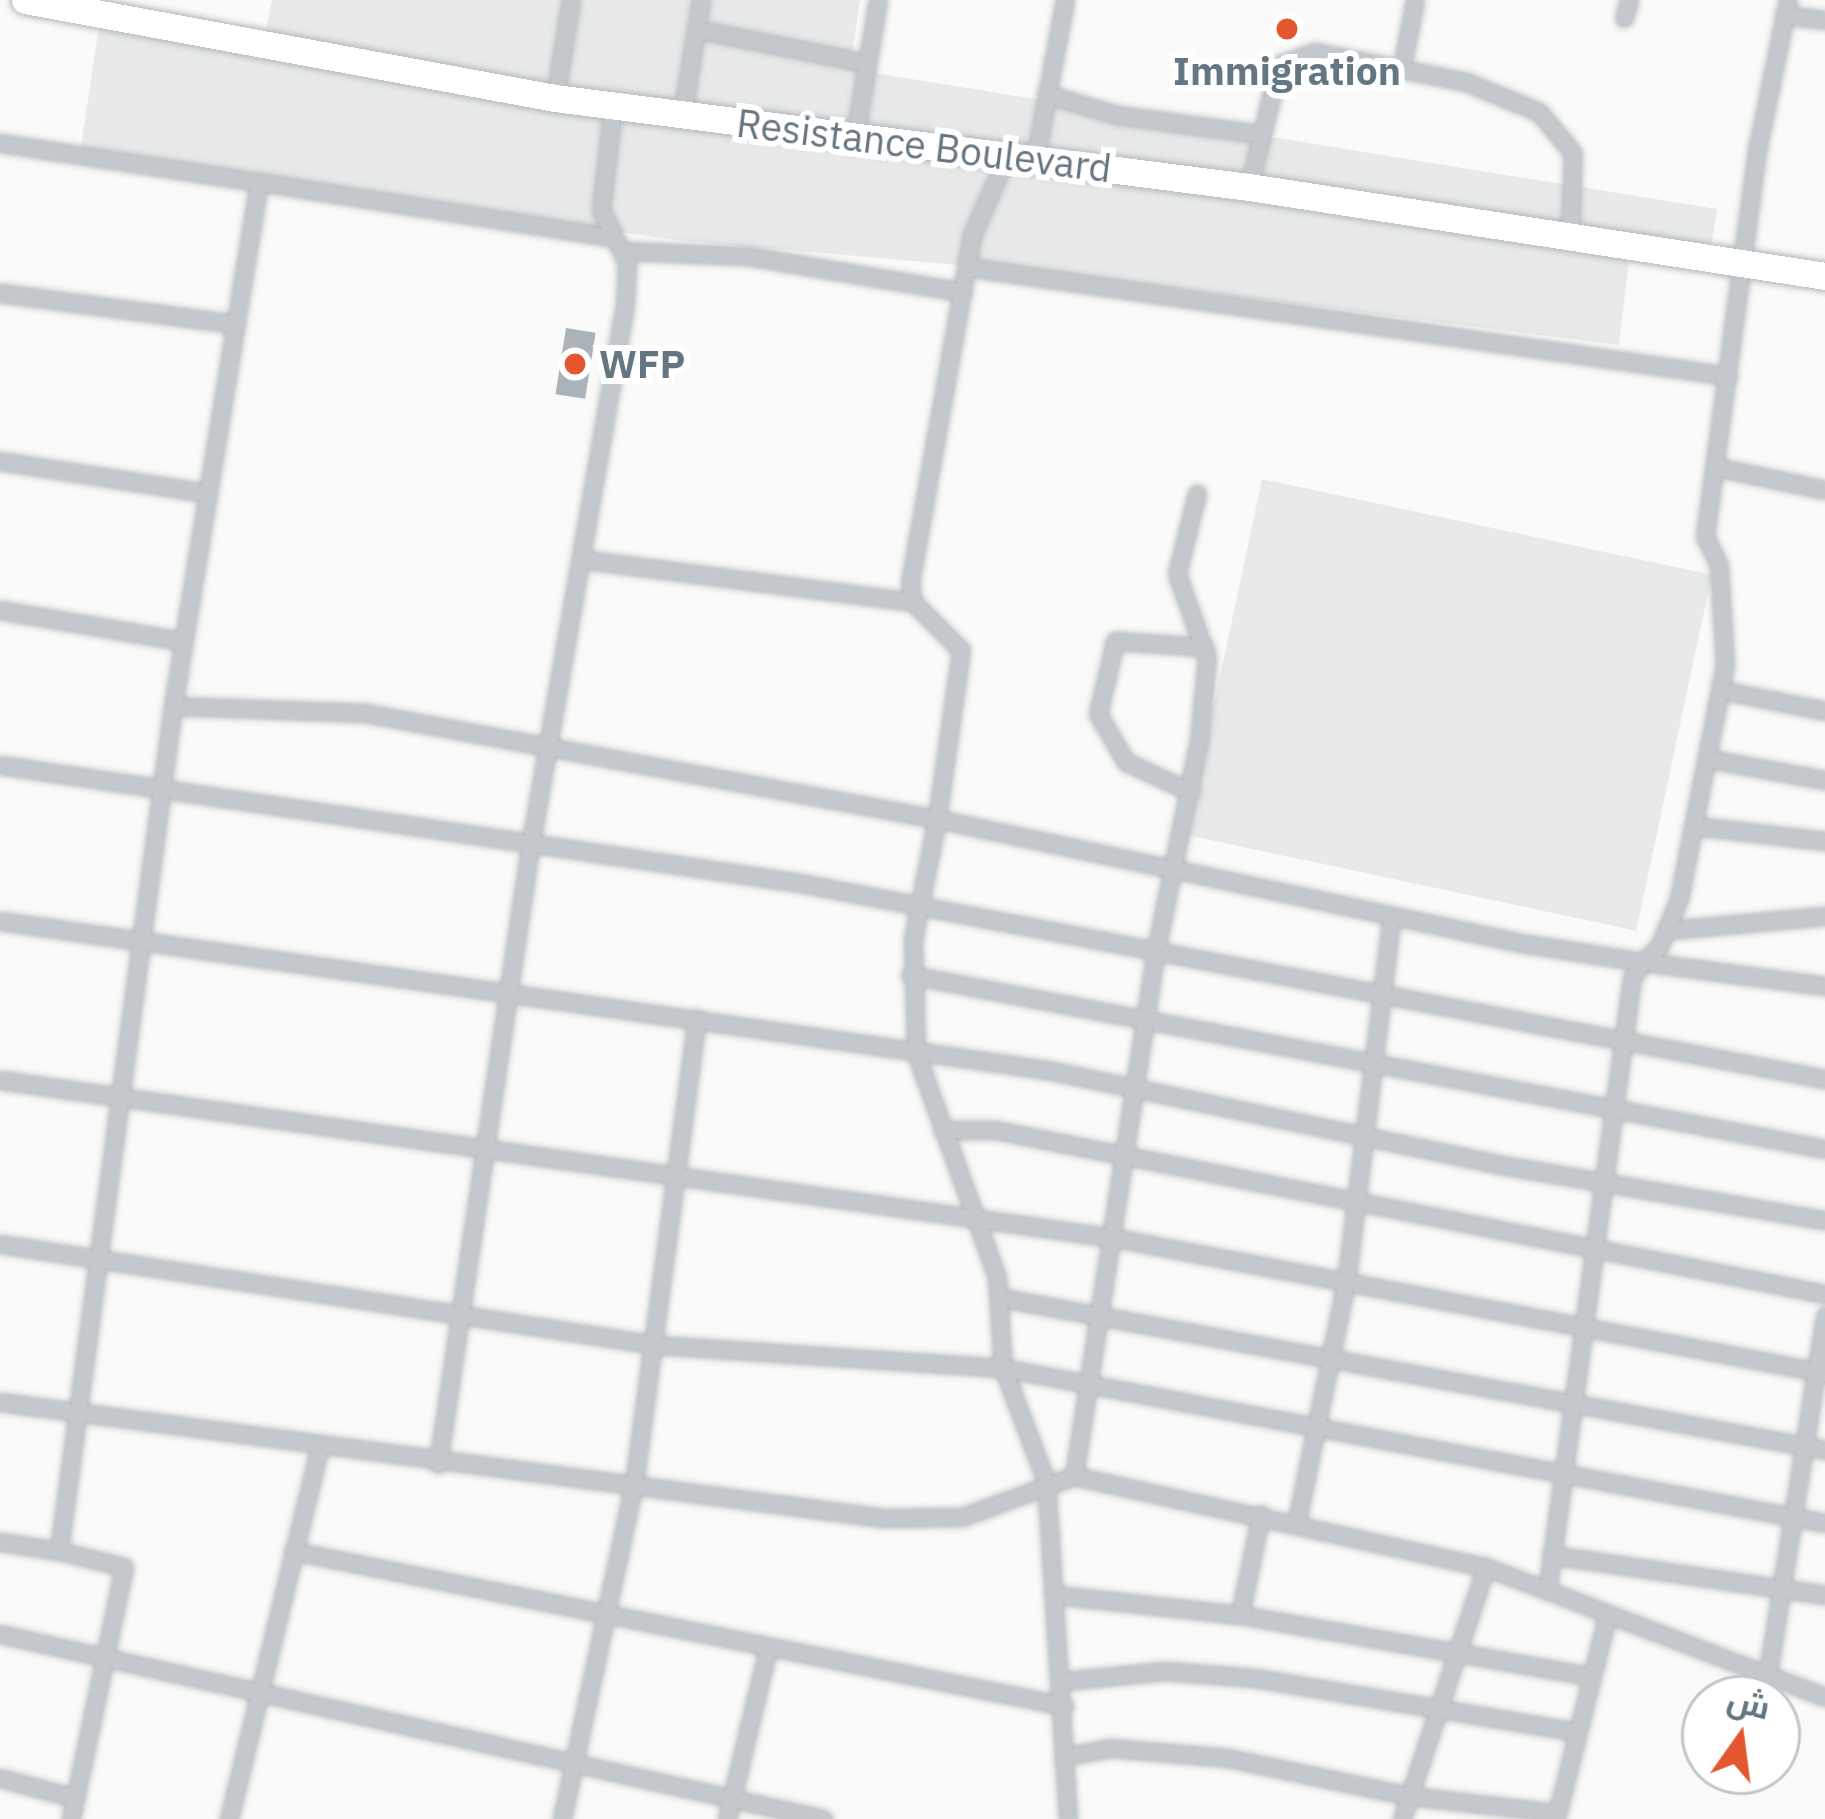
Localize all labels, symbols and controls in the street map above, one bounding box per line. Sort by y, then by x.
marker: Immigration [1274,16,1300,42]
place label: Immigration [1173,48,1401,94]
street label: Resistance Boulevard [734,100,1114,192]
place label: WFP [599,341,685,387]
marker: WFP [562,351,588,377]
north arrow [1681,1675,1801,1795]
text: ش [1723,1677,1775,1728]

